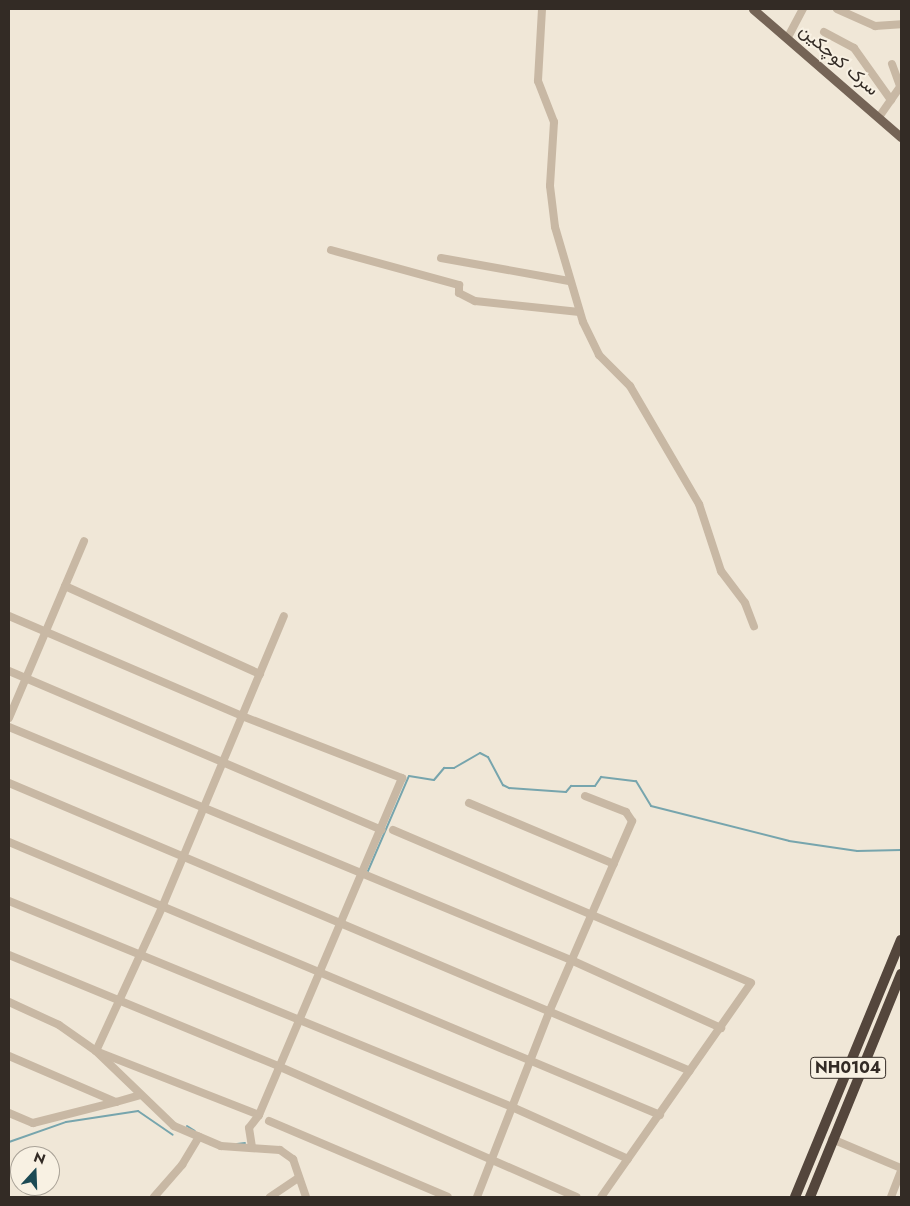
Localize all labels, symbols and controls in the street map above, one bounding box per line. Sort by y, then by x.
street label: سرک کوچکین [795,20,883,100]
road number: NH0104 [809,1054,887,1082]
north arrow [10,1146,60,1196]
text: N [31,1147,48,1169]

